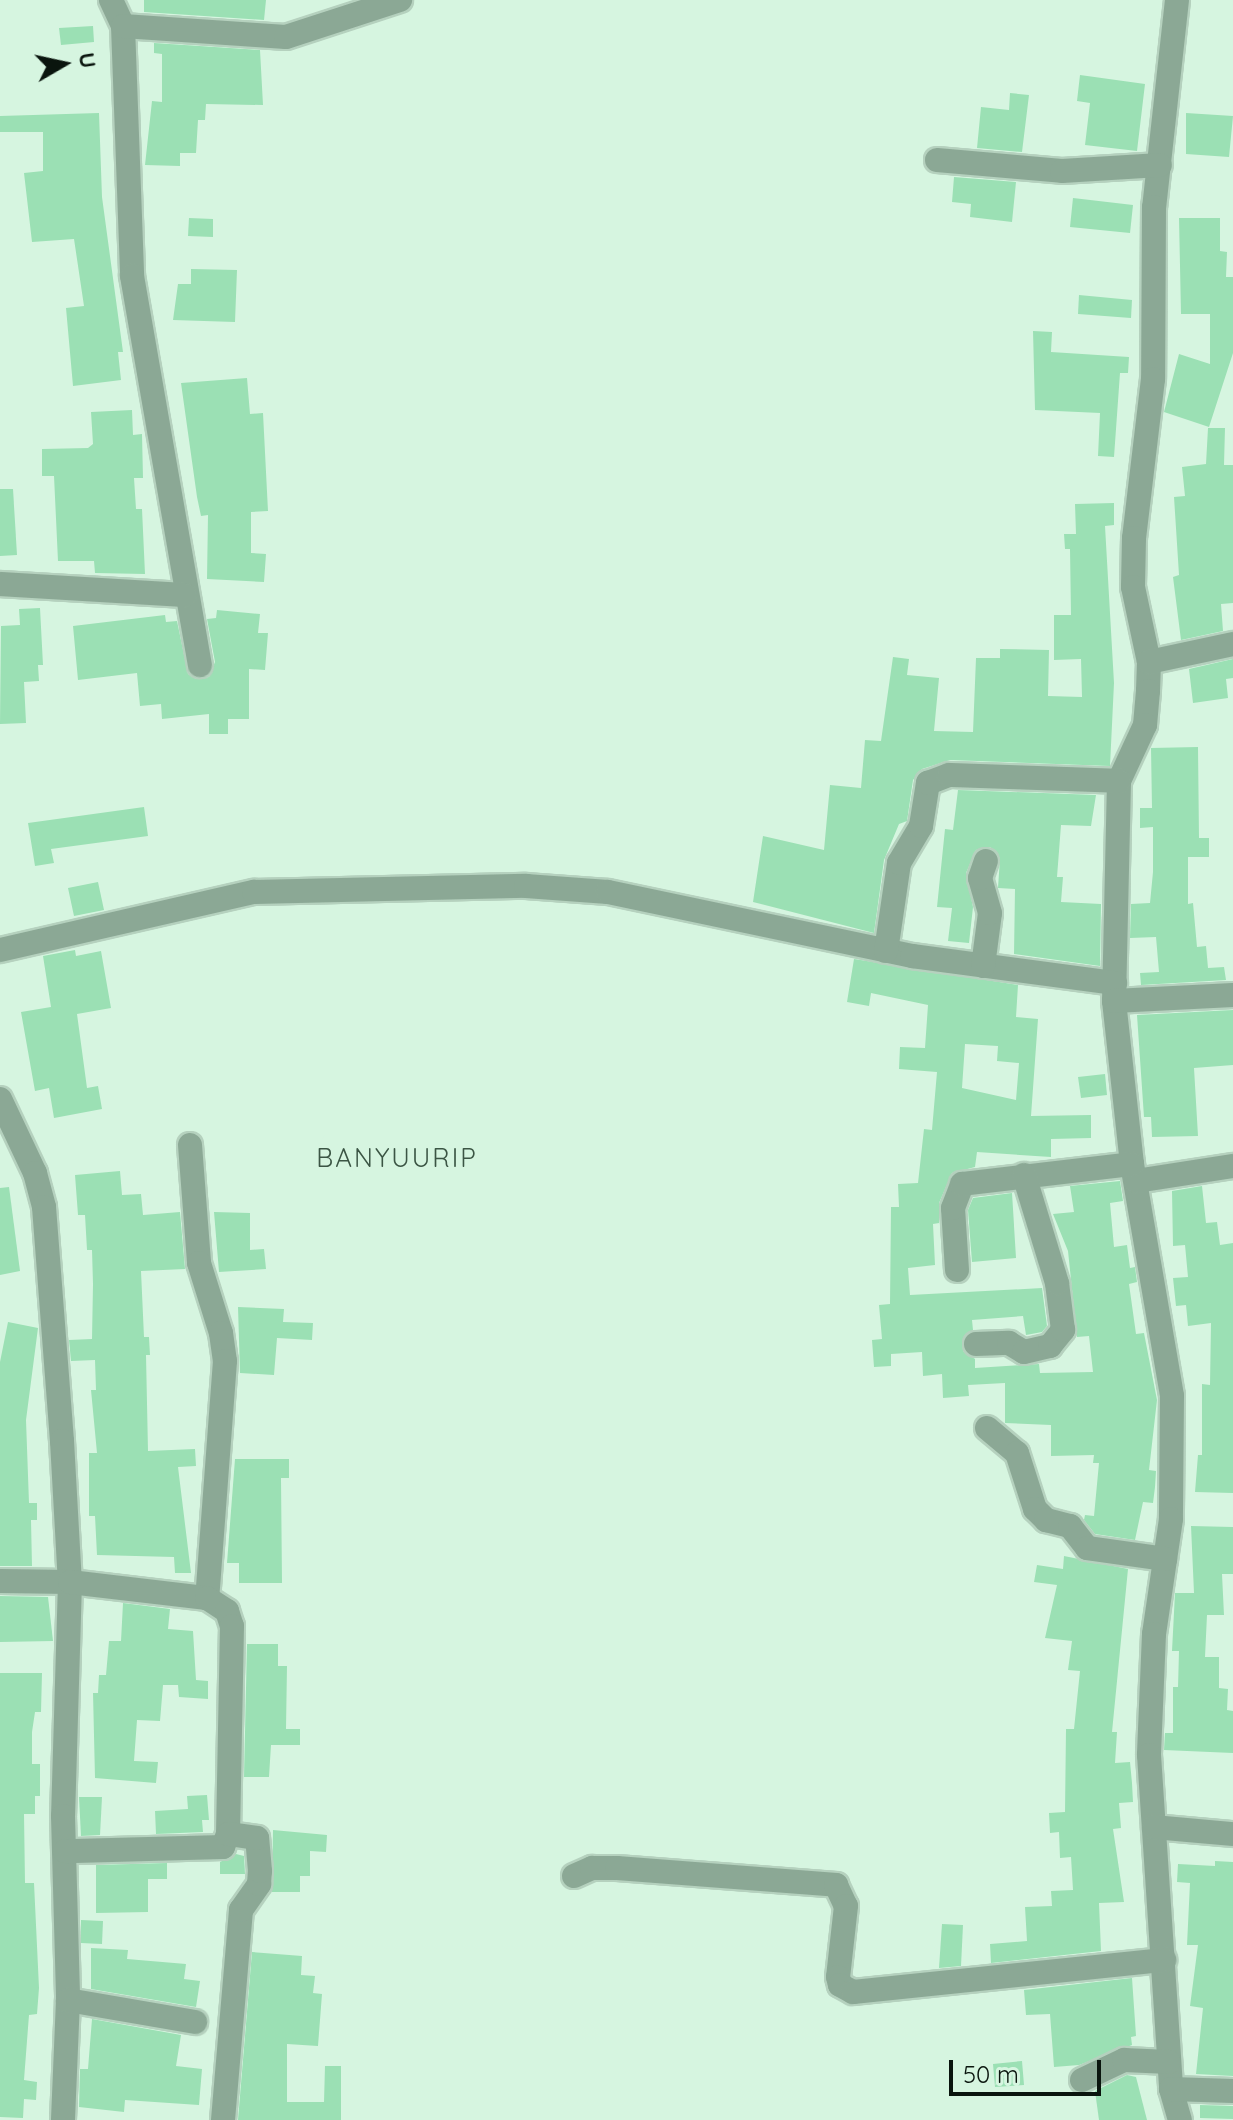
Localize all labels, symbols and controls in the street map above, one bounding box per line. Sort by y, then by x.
north arrow [24,24,104,104]
text: U [73,50,103,70]
district label: BANYUURIP [316,1142,478,1174]
scale bar [953,2044,1105,2094]
text: 50 m [963,2059,1019,2089]

